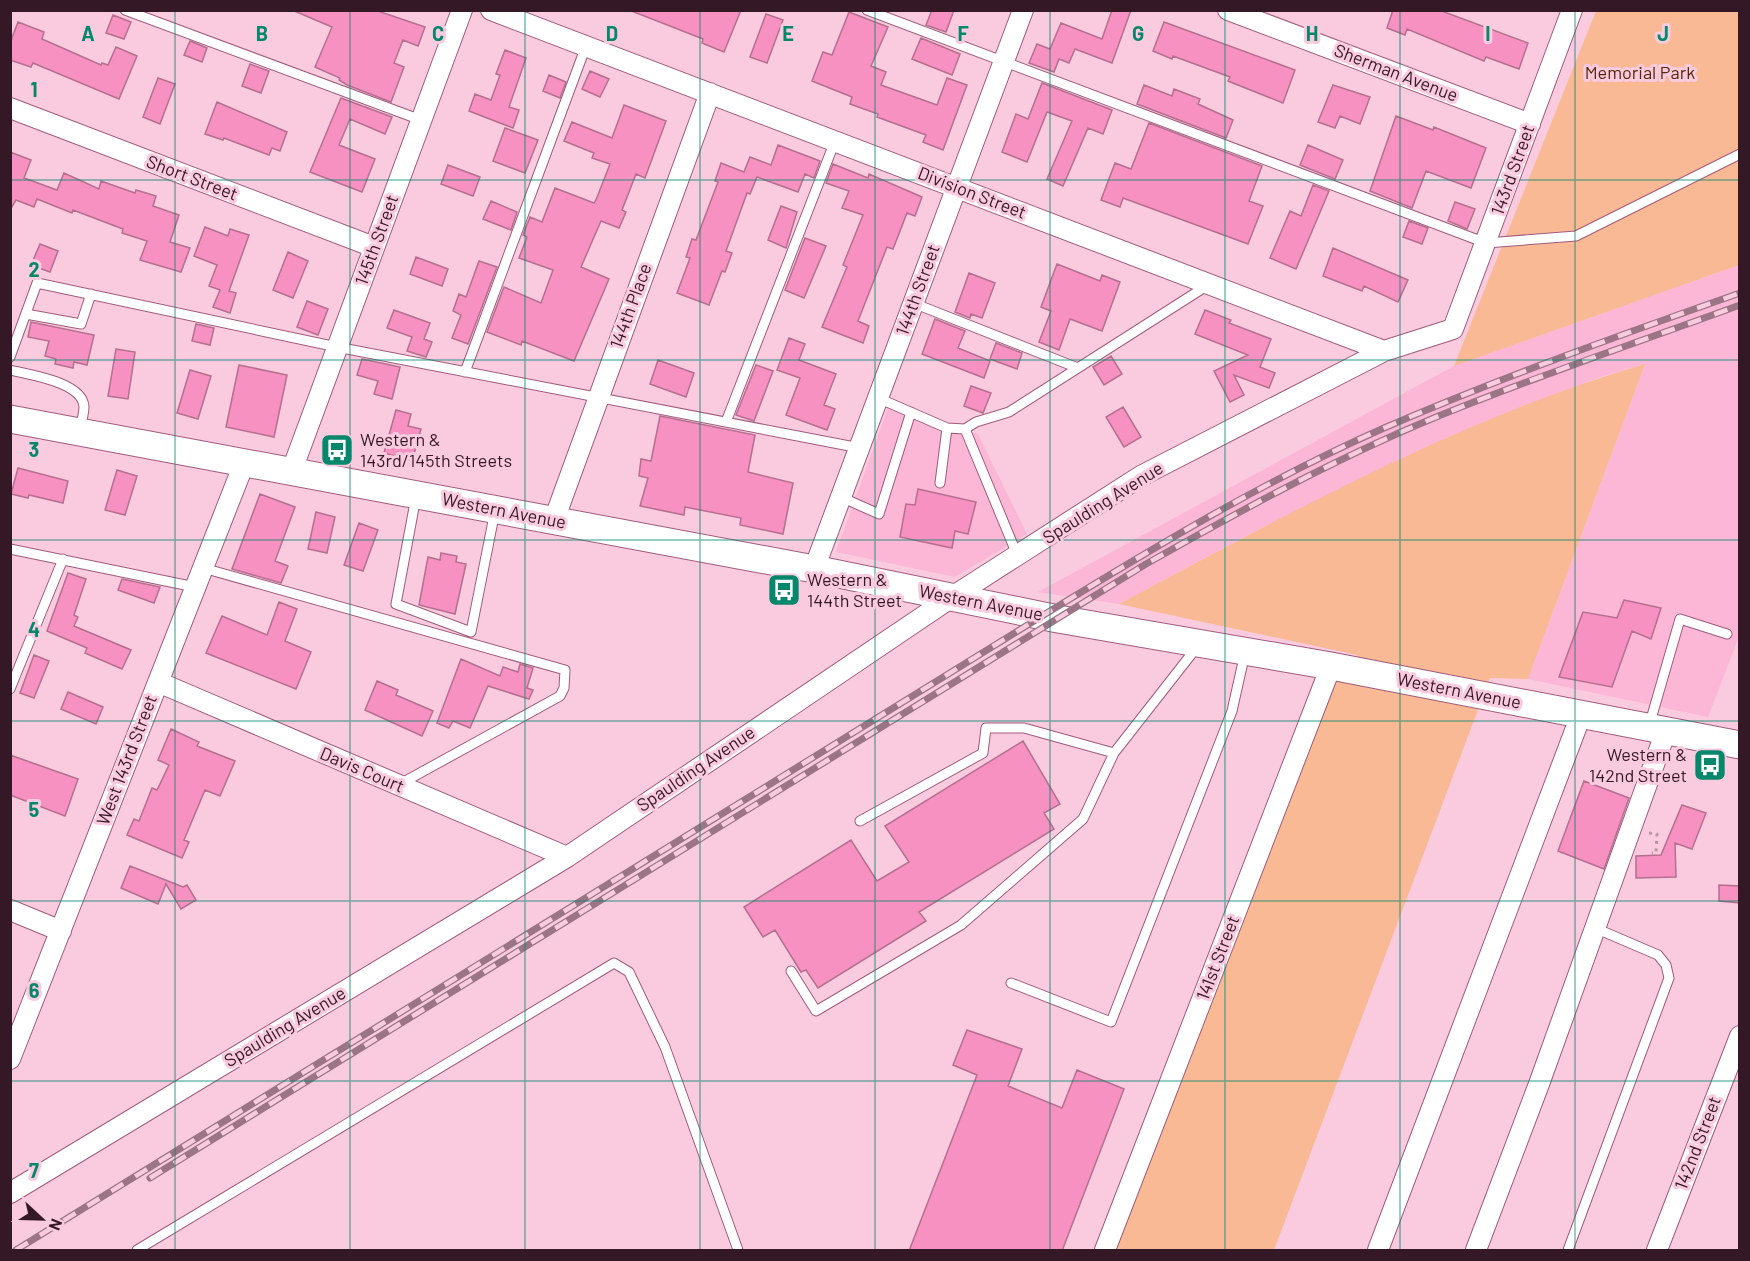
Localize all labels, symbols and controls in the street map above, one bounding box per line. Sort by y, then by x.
text: A [81,21,95,45]
text: B [256,21,268,45]
text: C [432,21,444,45]
text: D [606,21,618,45]
text: E [782,21,794,45]
text: F [957,21,969,45]
text: G [1132,21,1144,45]
text: H [1306,21,1318,45]
text: I [1485,21,1491,45]
text: J [1657,21,1669,45]
street label: Sherman Avenue [1331,38,1461,106]
park label: Memorial Park [1585,61,1695,83]
text: 1 [30,77,38,101]
street label: 143rd Street [1486,121,1539,218]
street label: Short Street [144,150,241,205]
street label: Division Street [915,161,1030,223]
street label: 145th Street [350,192,403,288]
street label: 144th Street [890,241,944,338]
text: 2 [28,257,40,281]
street label: 144th Place [605,260,656,351]
place label: Western & 143rd/145th Streets [360,428,512,471]
bus stop icon: Western & 143rd/145th Streets [319,432,355,468]
text: 3 [29,437,39,461]
street label: Spaulding Avenue [1038,456,1167,548]
street label: Western Avenue [440,487,568,533]
place label: Western & 144th Street [807,568,902,611]
bus stop icon: Western & 144th Street [766,572,802,608]
street label: Western Avenue [917,579,1045,625]
text: 4 [28,617,40,641]
street label: Western Avenue [1395,667,1523,713]
street label: West 143rd Street [91,691,161,828]
street label: Spaulding Avenue [632,720,759,816]
street label: Davis Court [317,742,408,797]
place label: Western & 142nd Street [1589,743,1687,786]
bus stop icon: Western & 142nd Street [1692,747,1728,783]
text: 5 [29,797,40,821]
street label: 141st Street [1191,912,1243,1003]
text: 6 [29,978,40,1002]
street label: Spaulding Avenue [220,981,349,1071]
street label: 142nd Street [1669,1093,1725,1192]
text: 7 [29,1158,39,1182]
north arrow [12,1189,72,1249]
text: N [46,1216,67,1233]

